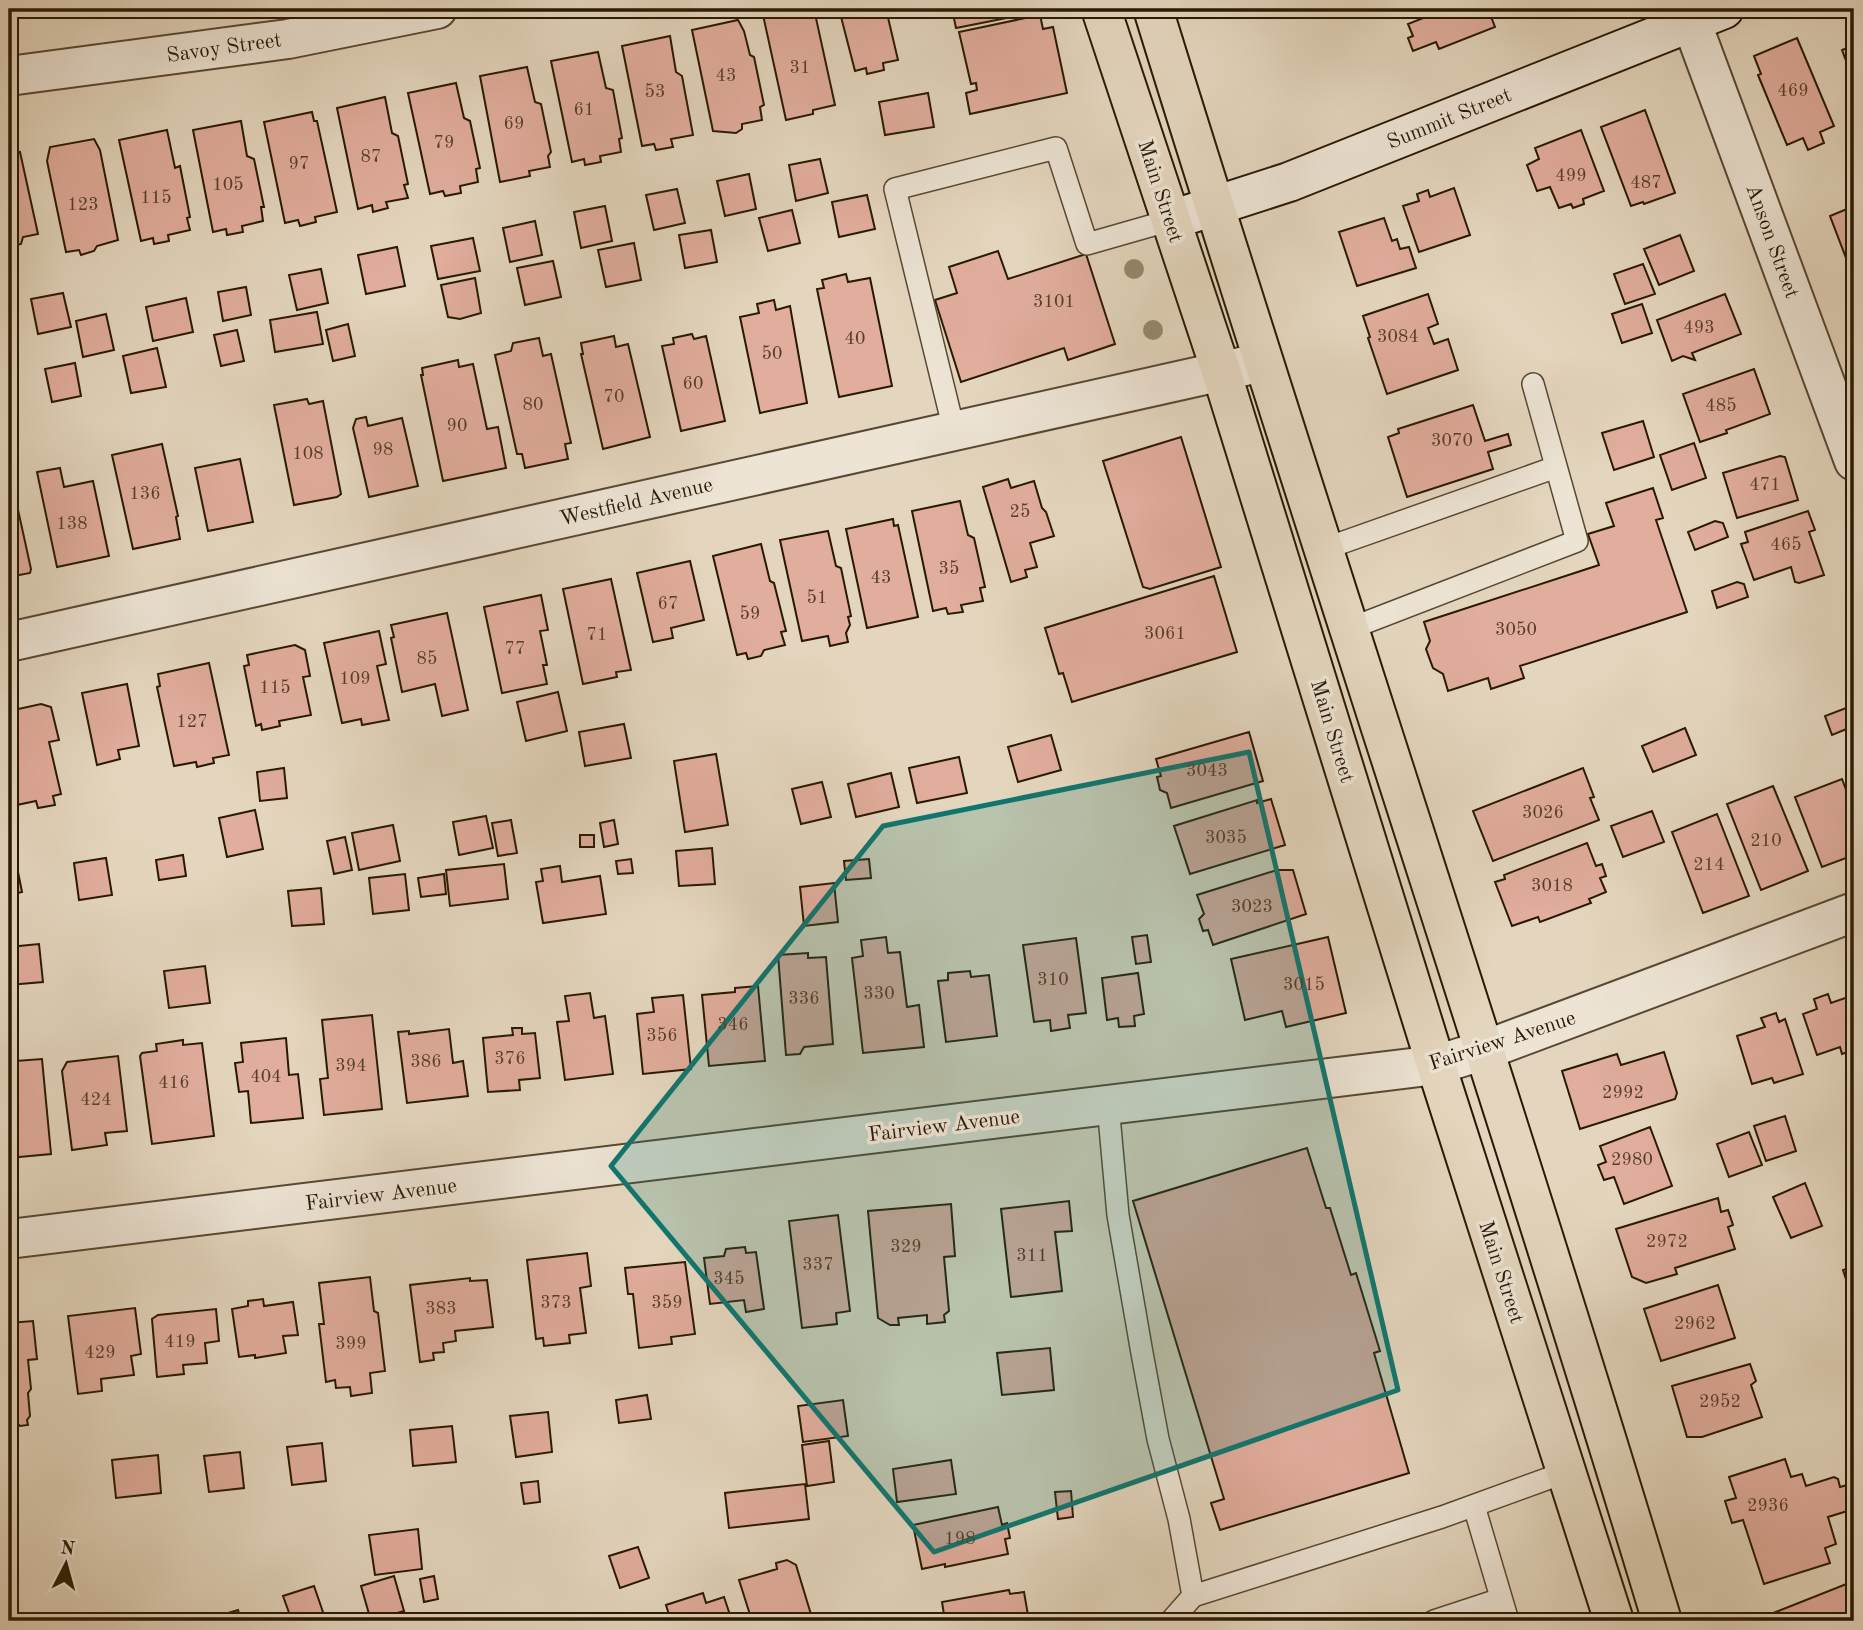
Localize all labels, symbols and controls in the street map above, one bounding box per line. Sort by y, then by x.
street label: Savoy Street [165,30,283,67]
house number: 31 [790,59,810,77]
house number: 43 [716,67,736,85]
house number: 469 [1777,82,1809,100]
house number: 53 [645,83,665,101]
street label: Summit Street [1384,85,1515,154]
house number: 61 [574,101,594,119]
house number: 69 [504,115,524,133]
house number: 79 [434,134,454,152]
street label: Main Street [1133,138,1186,245]
house number: 87 [361,148,381,166]
house number: 97 [289,155,309,173]
house number: 499 [1555,167,1587,185]
house number: 487 [1630,174,1662,192]
house number: 105 [212,176,244,194]
street label: Anson Street [1741,182,1802,301]
house number: 115 [140,189,172,207]
house number: 123 [67,196,99,214]
house number: 3101 [1033,293,1075,311]
house number: 493 [1683,319,1715,337]
house number: 3084 [1377,328,1419,346]
house number: 40 [845,330,865,348]
house number: 50 [762,345,782,363]
house number: 60 [683,375,703,393]
house number: 70 [604,388,624,406]
house number: 80 [523,396,543,414]
house number: 485 [1705,397,1737,415]
house number: 90 [447,417,467,435]
house number: 3070 [1431,432,1473,450]
house number: 98 [373,441,393,459]
house number: 108 [292,445,324,463]
street label: Westfield Avenue [558,475,715,530]
house number: 471 [1749,476,1781,494]
house number: 136 [129,485,161,503]
house number: 25 [1010,503,1030,521]
house number: 138 [56,515,88,533]
house number: 465 [1770,536,1802,554]
house number: 35 [939,560,959,578]
house number: 43 [871,569,891,587]
house number: 51 [807,589,827,607]
house number: 67 [658,595,678,613]
house number: 59 [740,605,760,623]
house number: 3050 [1495,621,1537,639]
house number: 3061 [1144,625,1186,643]
house number: 71 [587,626,607,644]
house number: 77 [505,640,525,658]
house number: 85 [417,650,437,668]
house number: 109 [339,670,371,688]
street label: Main Street [1306,677,1357,785]
house number: 115 [259,679,291,697]
house number: 127 [176,713,208,731]
house number: 3043 [1186,762,1228,780]
house number: 3026 [1522,804,1564,822]
house number: 3035 [1205,829,1247,847]
house number: 210 [1750,832,1782,850]
house number: 214 [1693,856,1725,874]
house number: 3018 [1531,877,1573,895]
house number: 3023 [1231,898,1273,916]
house number: 310 [1037,971,1069,989]
house number: 3015 [1283,976,1325,994]
house number: 330 [863,985,895,1003]
house number: 336 [788,990,820,1008]
street label: Fairview Avenue [1427,1008,1578,1075]
house number: 346 [717,1016,749,1034]
house number: 356 [646,1027,678,1045]
house number: 376 [494,1050,526,1068]
house number: 386 [410,1053,442,1071]
house number: 394 [335,1057,367,1075]
house number: 404 [250,1068,282,1086]
house number: 416 [158,1074,190,1092]
house number: 2992 [1602,1084,1644,1102]
house number: 424 [80,1091,112,1109]
street label: Fairview Avenue [867,1107,1021,1146]
house number: 2980 [1611,1151,1653,1169]
street label: Fairview Avenue [304,1176,458,1215]
street label: Main Street [1474,1219,1527,1326]
house number: 2972 [1646,1233,1688,1251]
house number: 329 [890,1238,922,1256]
house number: 311 [1016,1247,1048,1265]
house number: 337 [802,1256,834,1274]
house number: 345 [713,1270,745,1288]
house number: 373 [540,1294,572,1312]
house number: 359 [651,1294,683,1312]
house number: 383 [425,1300,457,1318]
house number: 2962 [1674,1315,1716,1333]
house number: 419 [164,1333,196,1351]
house number: 399 [335,1335,367,1353]
house number: 429 [84,1344,116,1362]
house number: 2952 [1699,1393,1741,1411]
house number: 2936 [1747,1497,1789,1515]
north arrow [32,1528,102,1598]
house number: 198 [944,1530,976,1548]
text: N [59,1539,76,1560]

